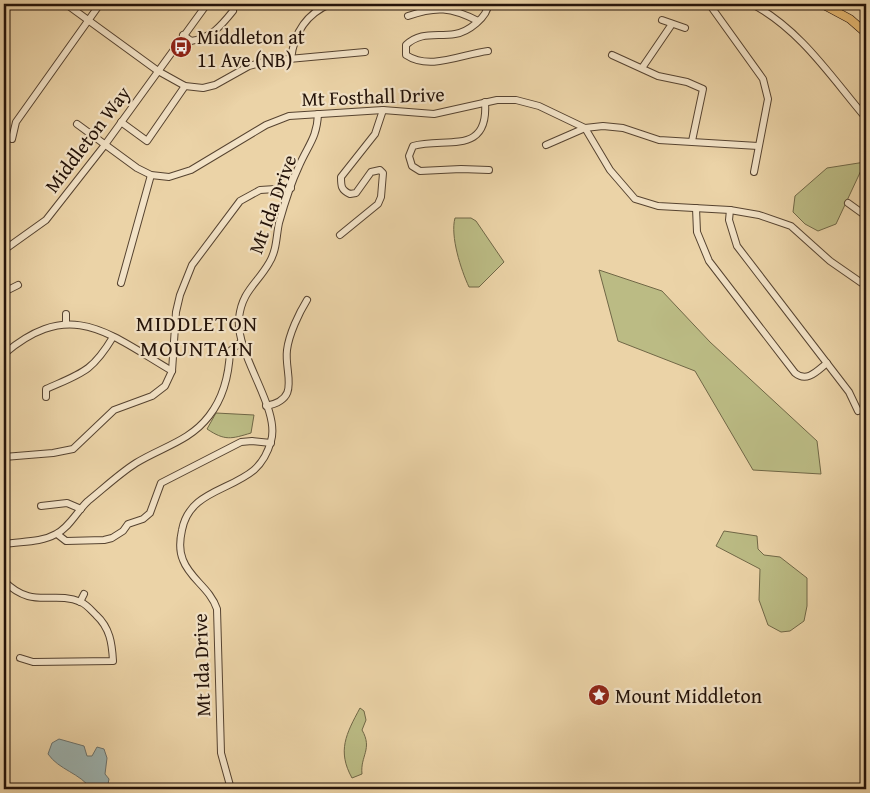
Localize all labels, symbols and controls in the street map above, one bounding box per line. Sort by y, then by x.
place label: Middleton at 11 Ave (NB) [197,22,305,74]
bus stop icon: Middleton at 11 Ave (NB) [169,35,193,59]
street label: Mt Fosthall Drive [301,79,445,113]
street label: Middleton Way [37,80,137,198]
street label: Mt Ida Drive [241,150,303,258]
district label: MIDDLETON MOUNTAIN [136,307,258,364]
street label: Mt Ida Drive [185,613,217,717]
place label: Mount Middleton [615,681,762,710]
place icon: Mount Middleton [587,683,611,707]

